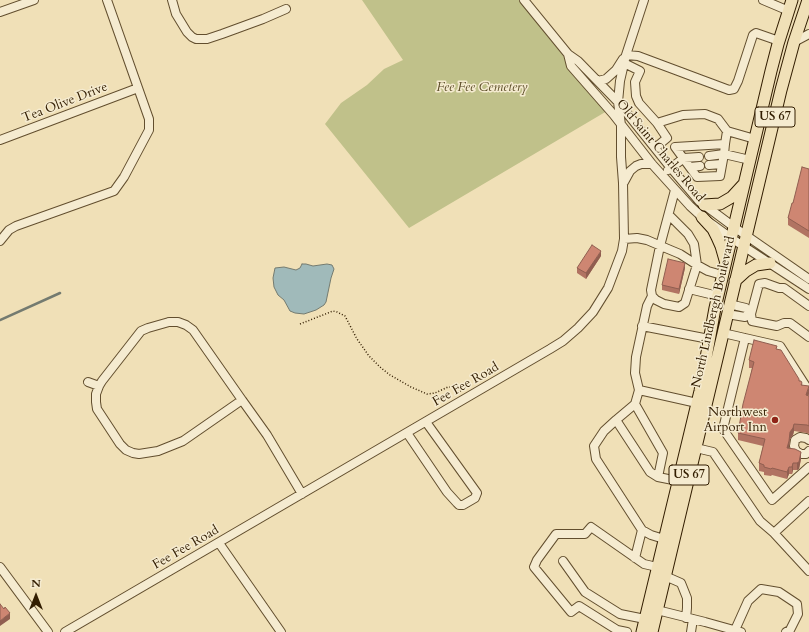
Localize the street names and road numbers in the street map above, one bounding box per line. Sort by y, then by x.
street label: Tea Olive Drive [20,80,110,126]
street label: Old Saint Charles Road [613,97,707,205]
road number: US 67 [755,107,795,127]
street label: North Lindbergh Boulevard [689,235,739,389]
street label: Fee Fee Road [430,360,502,410]
road number: US 67 [669,465,709,485]
street label: Fee Fee Road [150,523,222,573]

